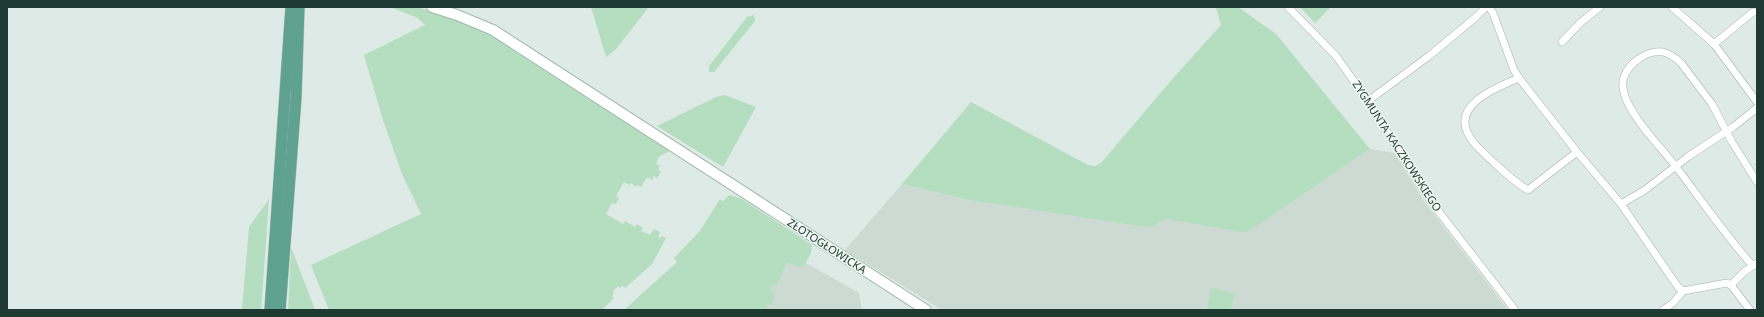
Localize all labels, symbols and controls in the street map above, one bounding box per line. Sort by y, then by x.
street label: ZYGMUNTA KACZKOWSKIEGO [1349,77,1445,214]
street label: ZŁOTOGŁOWICKA [785,214,870,277]

